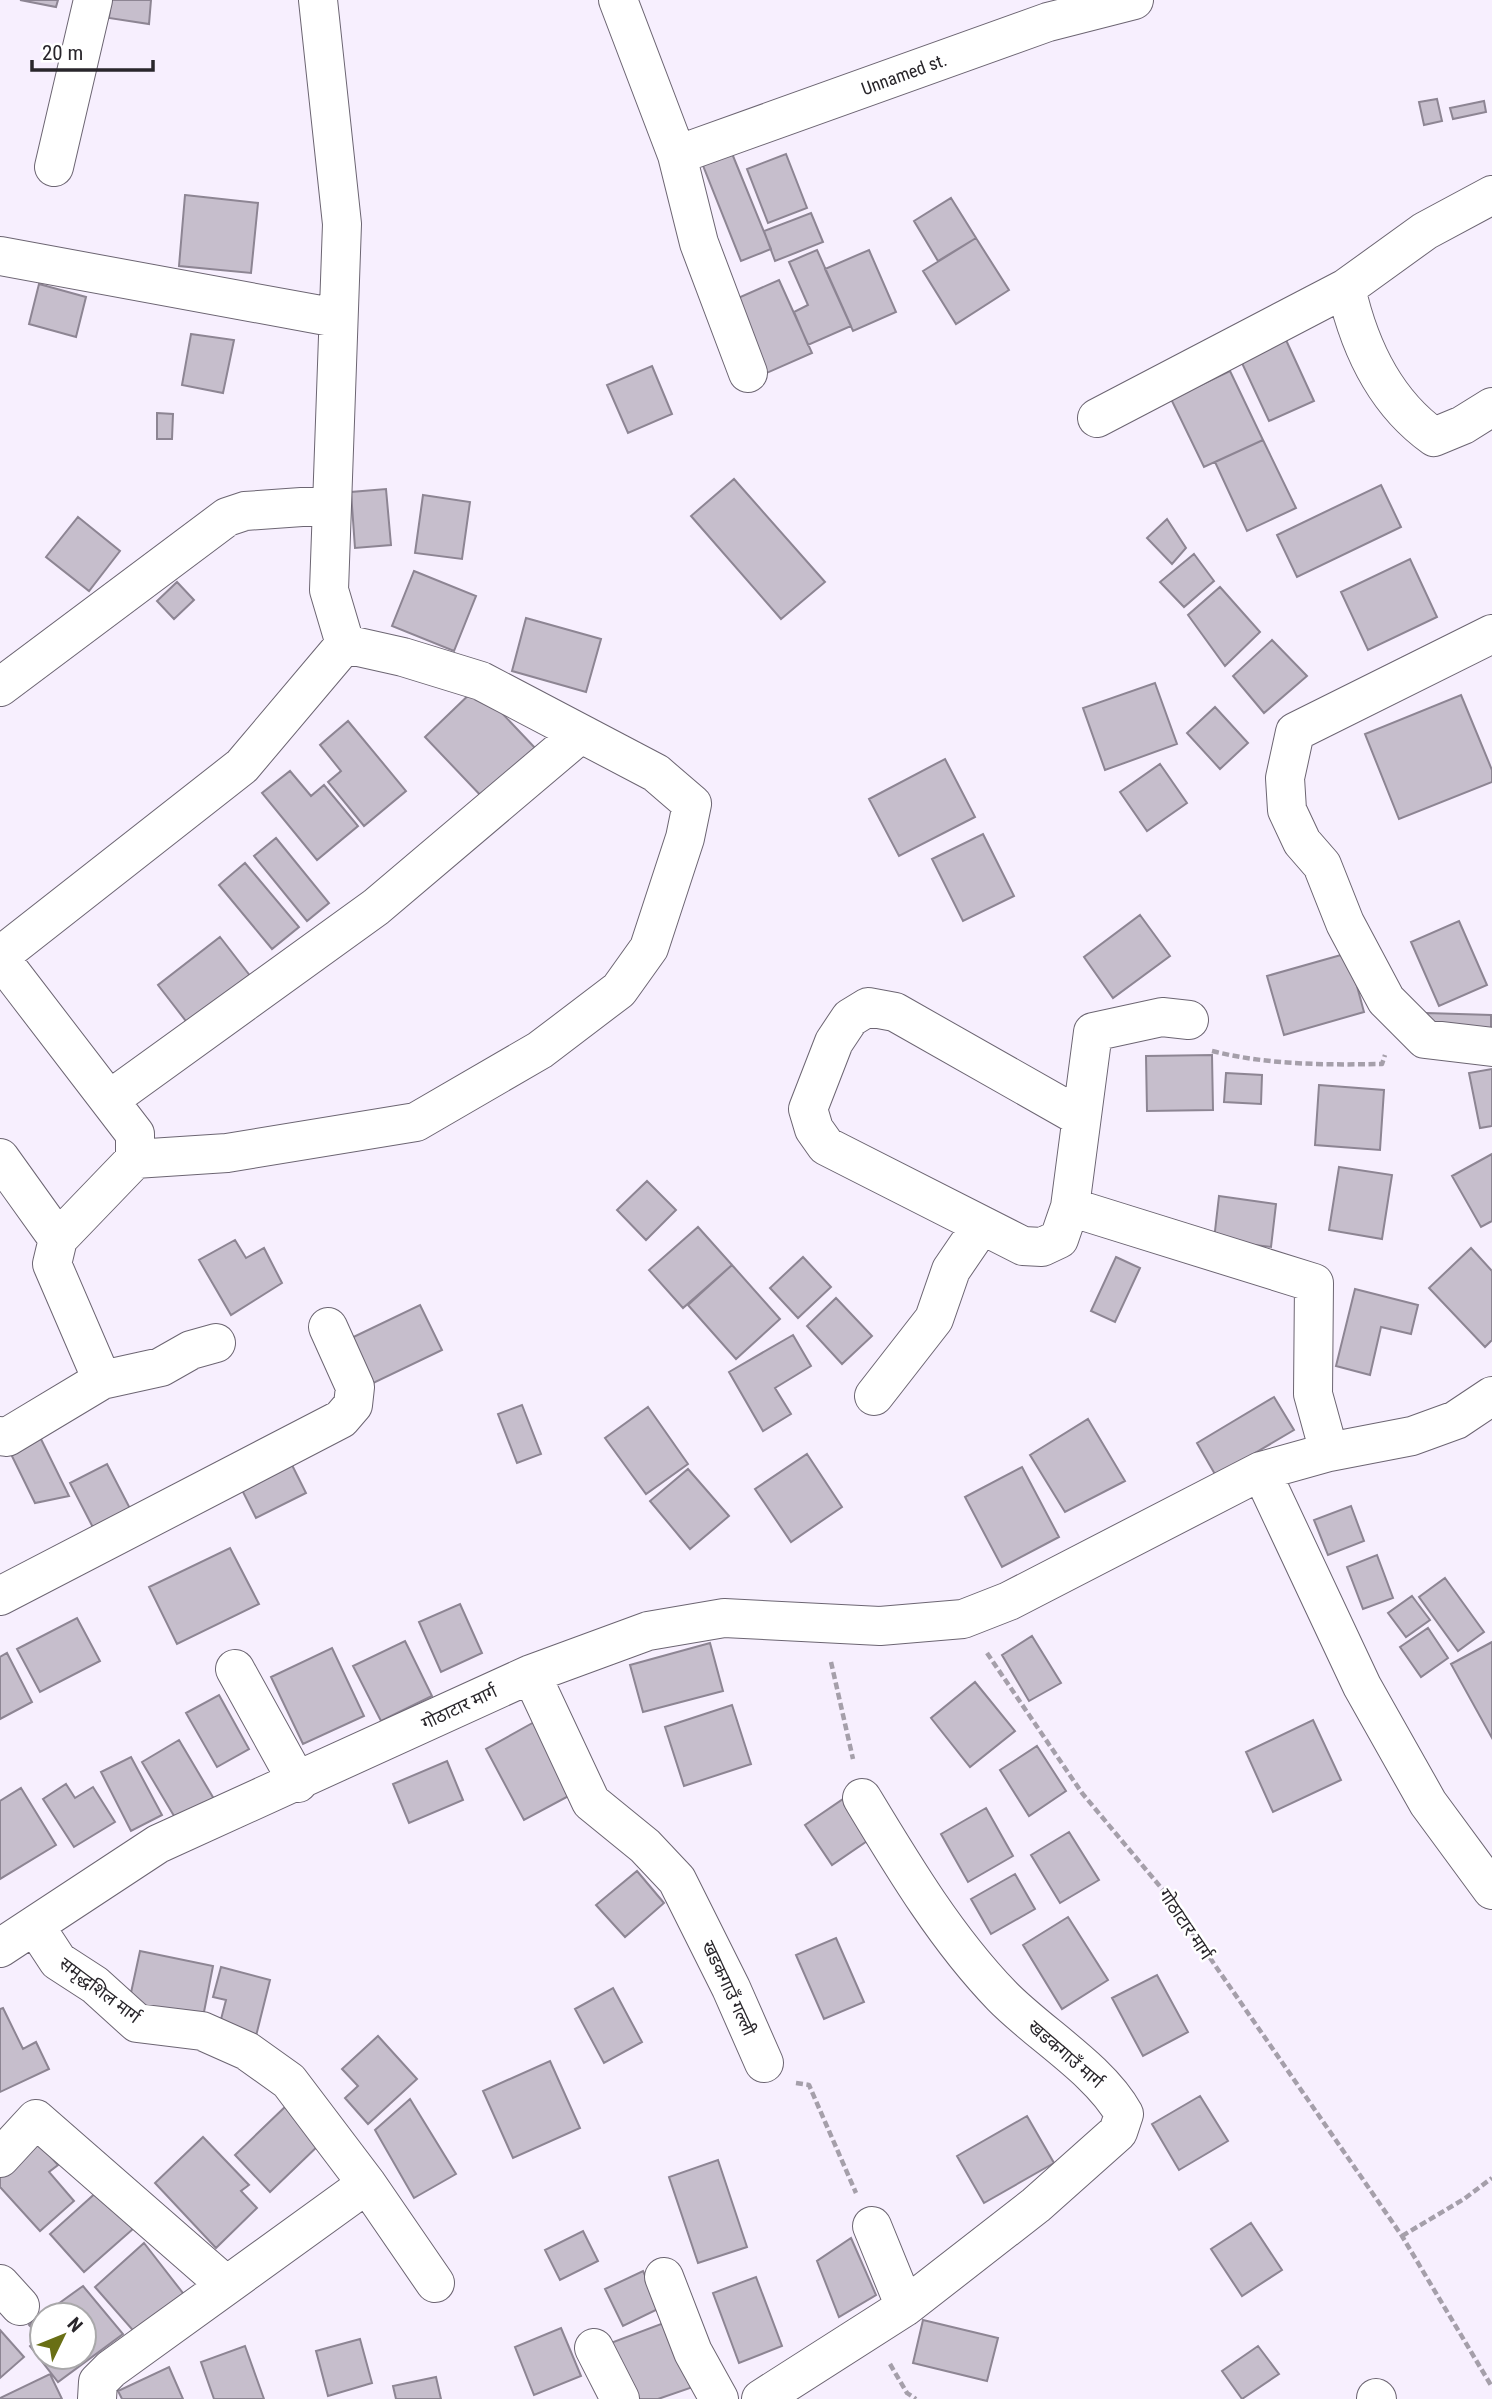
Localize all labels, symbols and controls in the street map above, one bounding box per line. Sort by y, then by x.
scale bar [32,28,152,72]
text: 20 m [42,41,83,65]
street label: Unnamed st. [858,49,950,99]
street label: गोठाटार मार्ग [418,1680,501,1734]
street label: गोठाटार मार्ग [1155,1885,1218,1964]
street label: खडकगाउँ गल्ली [698,1937,760,2039]
street label: समृद्धशिल मार्ग [54,1953,145,2030]
street label: खडकगाउँ मार्ग [1024,2016,1109,2093]
north arrow [28,2301,98,2371]
text: N [63,2313,87,2337]

